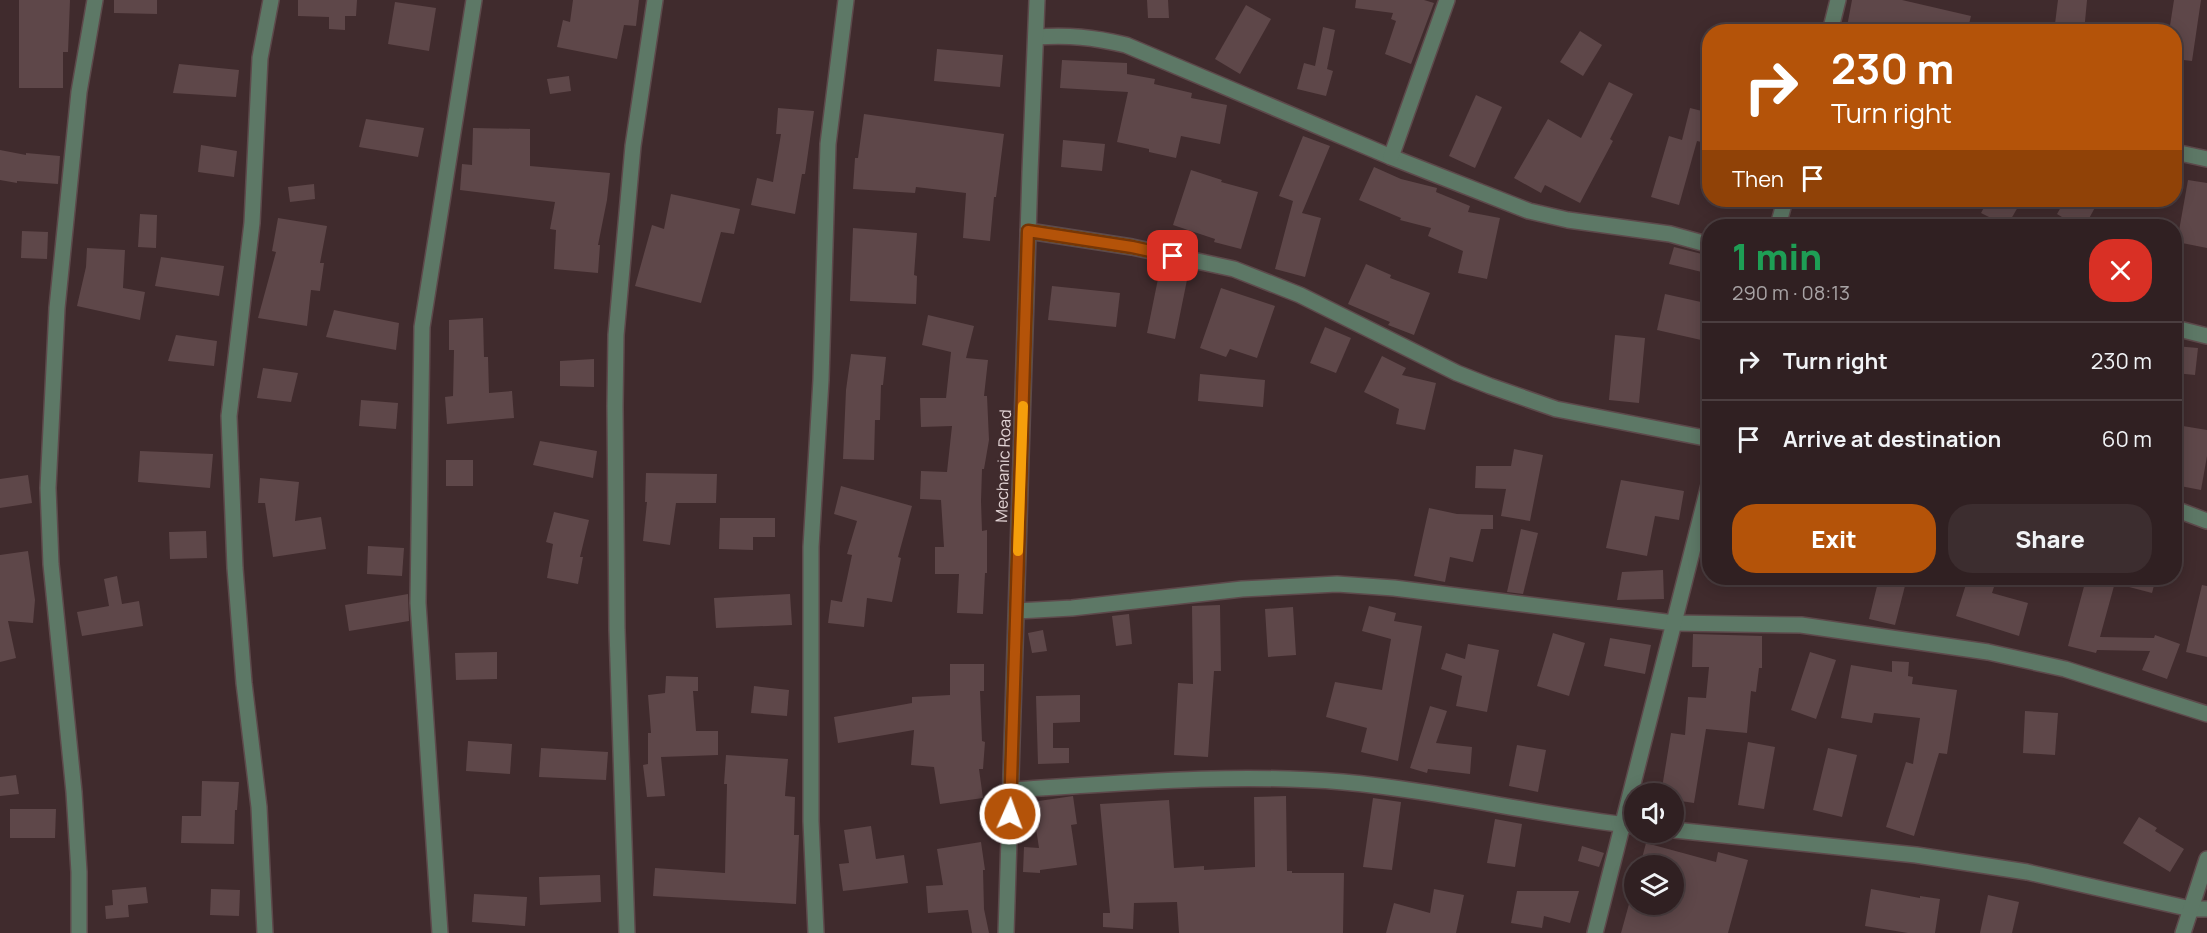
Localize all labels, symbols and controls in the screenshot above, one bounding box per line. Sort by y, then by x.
text: 230 m [1831,39,1954,97]
icon: right [1732,48,1810,126]
text: Turn right [1831,94,1952,131]
icon: arrive [1796,162,1829,195]
text: Then [1732,164,1784,194]
pin [1147,230,1198,281]
text: 1 min [1732,232,1822,281]
icon: arrive [1156,239,1189,272]
button: close [2089,239,2152,302]
text: 290 m · 08:13 [1732,279,1850,306]
icon: right [1732,345,1765,378]
text: Turn right [1783,346,1888,376]
text: 230 m [2091,346,2152,376]
street label: Mechanic Road [990,409,1016,523]
icon: arrive [1732,423,1765,456]
text: Arrive at destination [1783,424,2001,454]
text: 60 m [2102,424,2152,454]
button: Exit [1732,504,1936,573]
button: Share [1948,504,2152,573]
position arrow [978,782,1042,846]
map controls [1624,783,1684,915]
button: sound [1624,783,1684,843]
button: layers [1624,855,1684,915]

